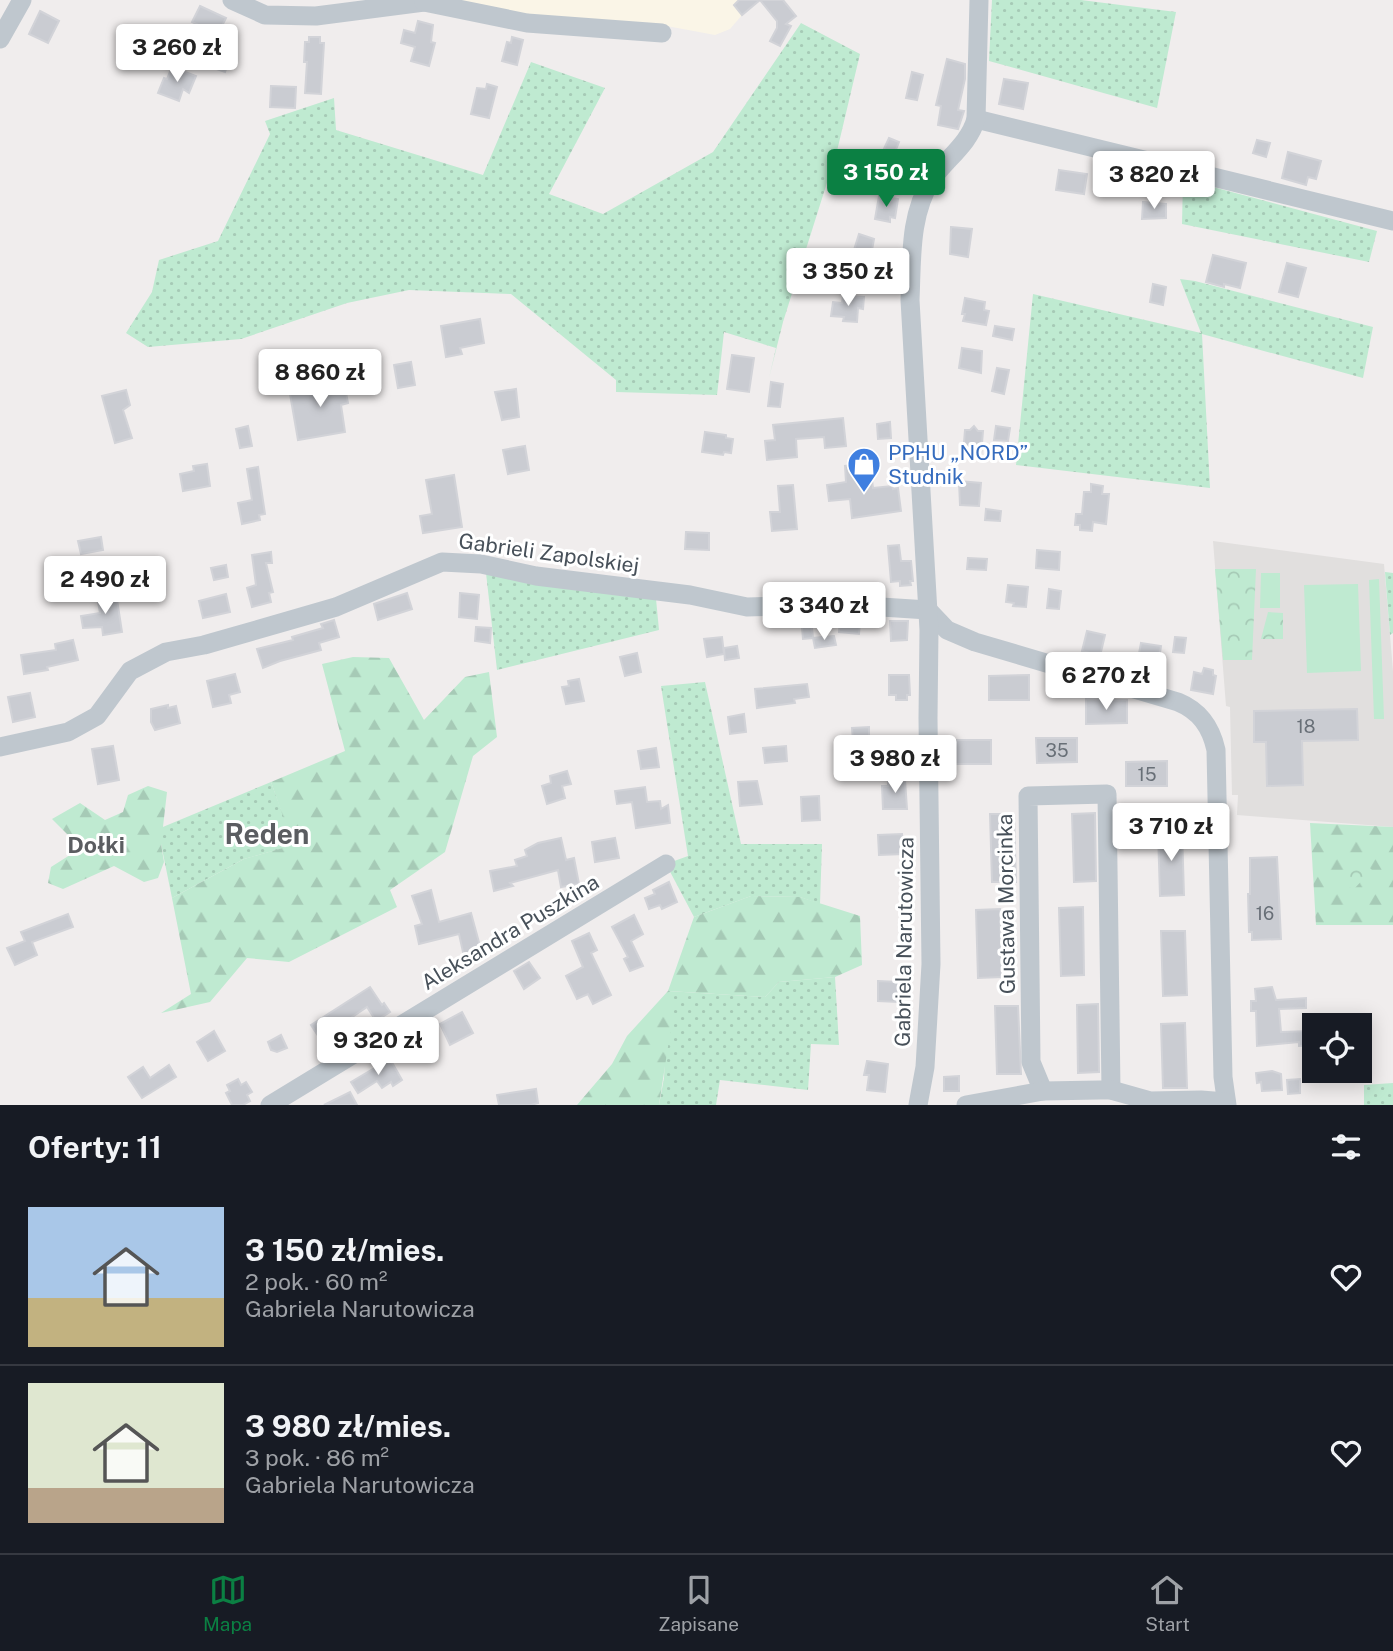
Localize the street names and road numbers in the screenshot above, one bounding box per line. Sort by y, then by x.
street label: Gabrieli Zapolskiej [457,528,641,578]
street label: Gustawa Morcinka [992,814,1020,994]
street label: Gabriela Narutowicza [890,837,918,1047]
street label: Aleksandra Puszkina [417,869,603,995]

